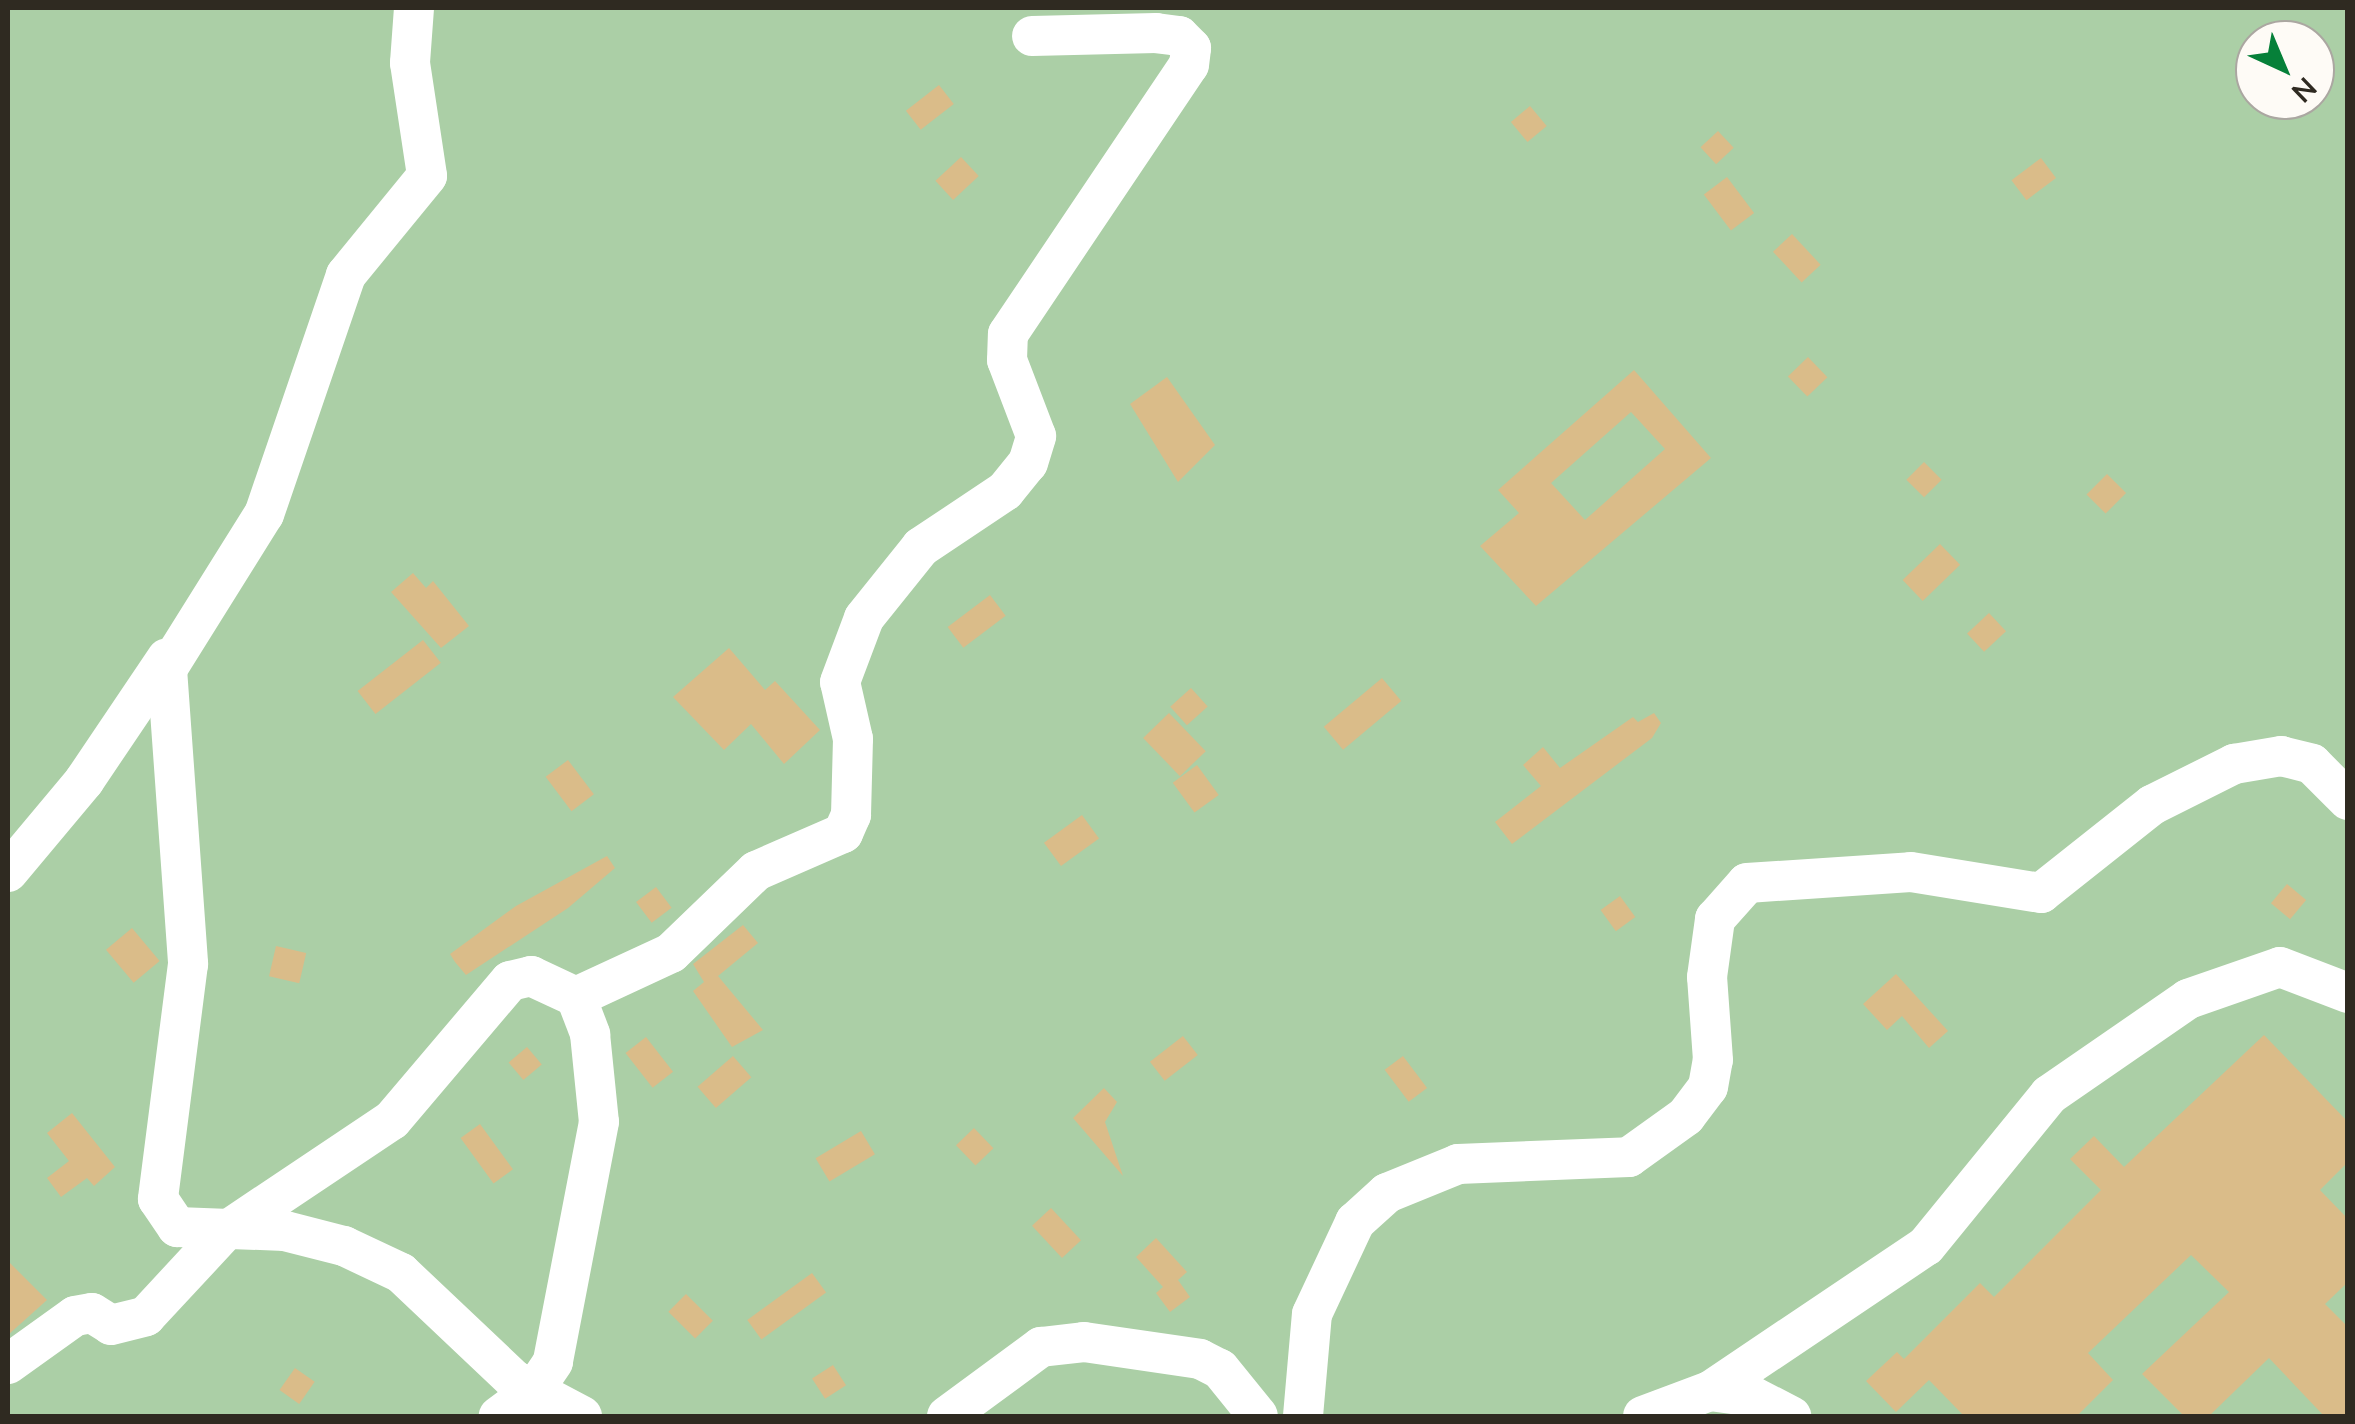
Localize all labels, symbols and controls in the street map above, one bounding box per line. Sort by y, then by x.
north arrow [2235,20,2335,120]
text: N [2285,71,2325,110]

